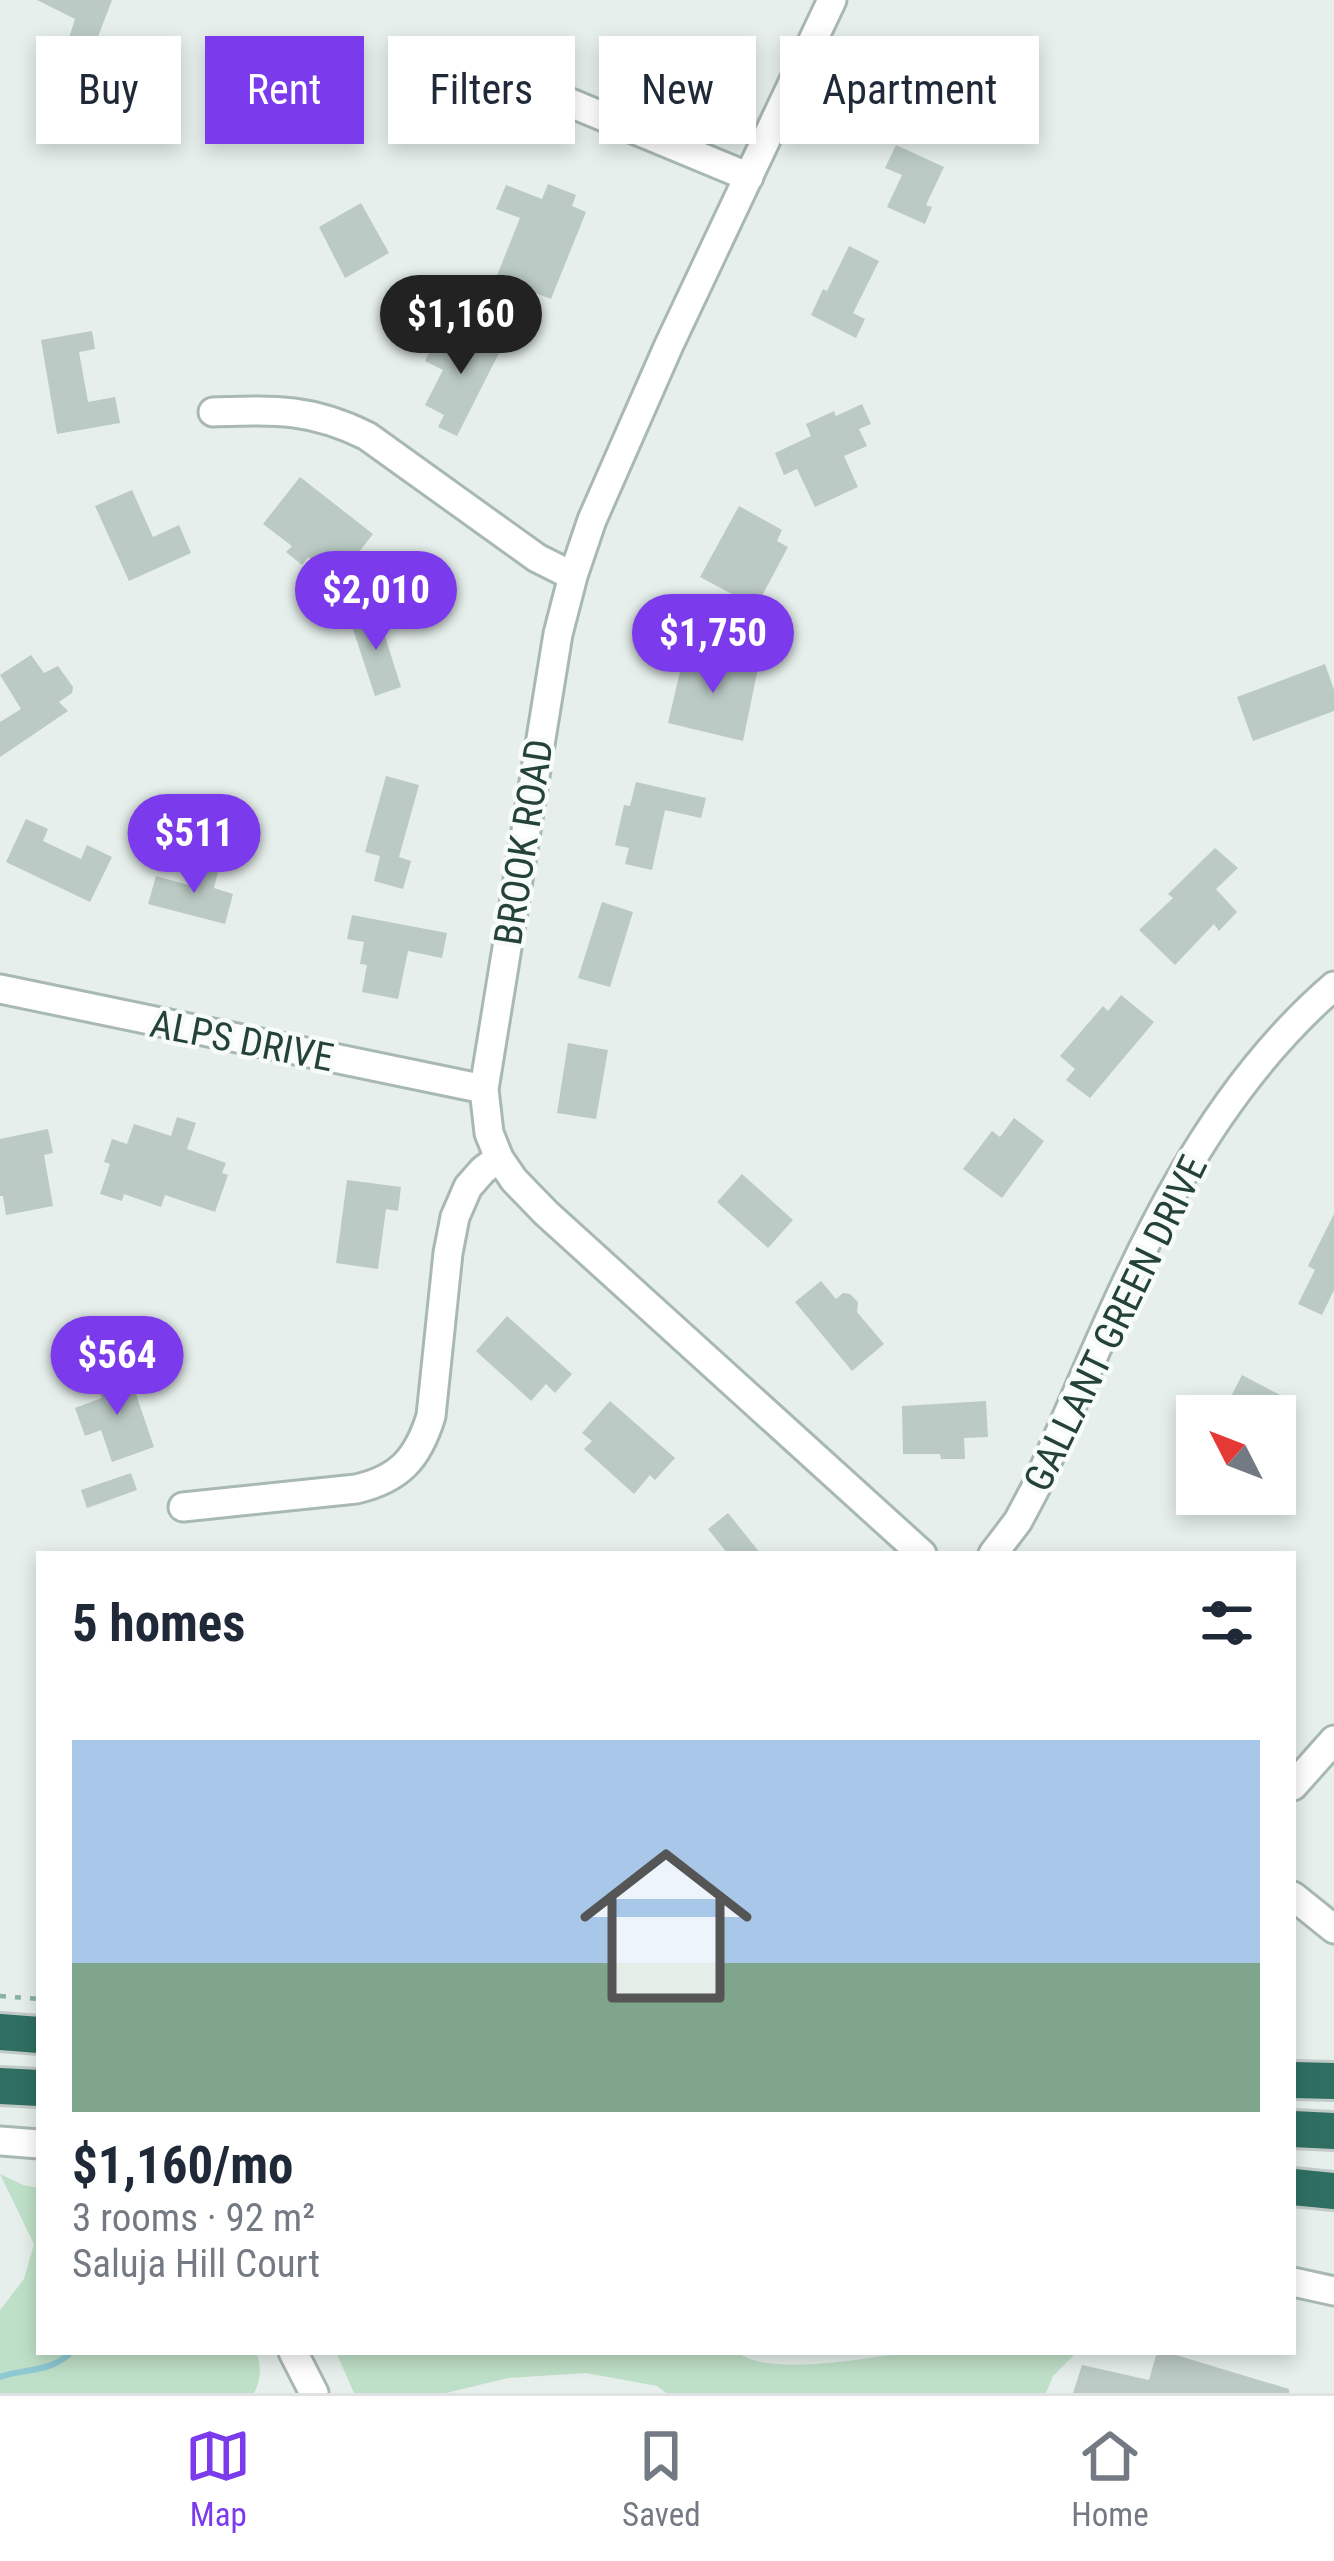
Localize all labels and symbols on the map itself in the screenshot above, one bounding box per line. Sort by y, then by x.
pin: $1,160 [363,275,559,377]
pin: $2,010 [278,551,474,653]
pin: $1,750 [615,594,811,696]
street label: BROOK ROAD [485,736,563,948]
pin: $511 [123,794,265,896]
street label: ALPS DRIVE [146,1001,337,1081]
street label: GALLANT GREEN DRIVE [1015,1148,1217,1499]
pin: $564 [46,1316,188,1418]
north arrow [1176,1395,1296,1515]

